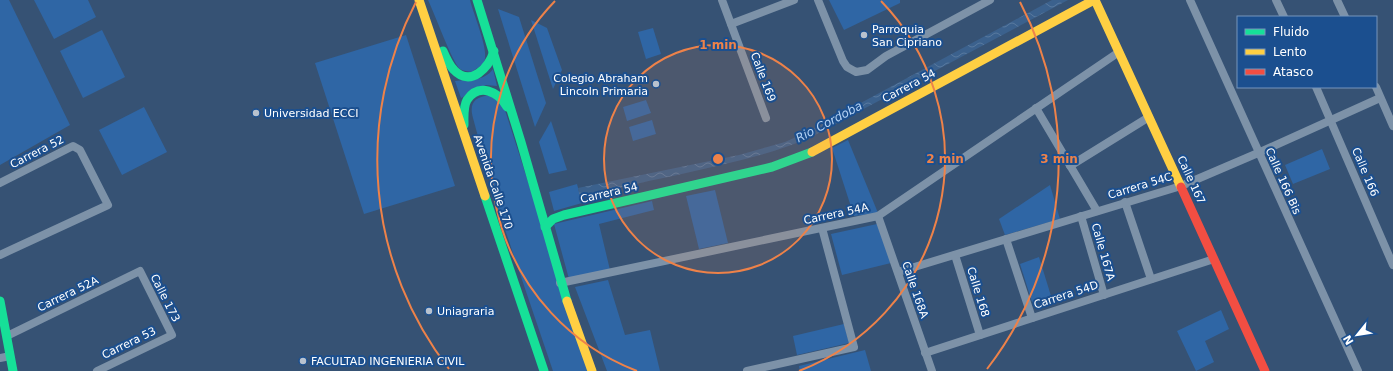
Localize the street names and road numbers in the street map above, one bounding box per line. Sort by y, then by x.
street label: Calle 169 [748,50,778,104]
street label: Carrera 54 [880,67,938,105]
street label: Carrera 52 [8,133,66,171]
street label: Avenida Calle 170 [471,133,515,231]
street label: Calle 166 Bis [1262,146,1304,217]
street label: Calle 166 [1349,146,1381,198]
street label: Calle 167 [1174,154,1208,206]
street label: Carrera 54C [1106,170,1174,202]
street label: Carrera 54 [579,180,639,206]
street label: Carrera 54A [802,201,870,227]
street label: Calle 167A [1089,222,1118,283]
street label: Calle 168A [899,260,931,321]
street label: Calle 168 [964,265,992,319]
street label: Calle 173 [147,272,183,324]
street label: Carrera 52A [35,273,101,314]
street label: Carrera 54D [1032,278,1100,312]
street label: Carrera 53 [100,324,158,362]

